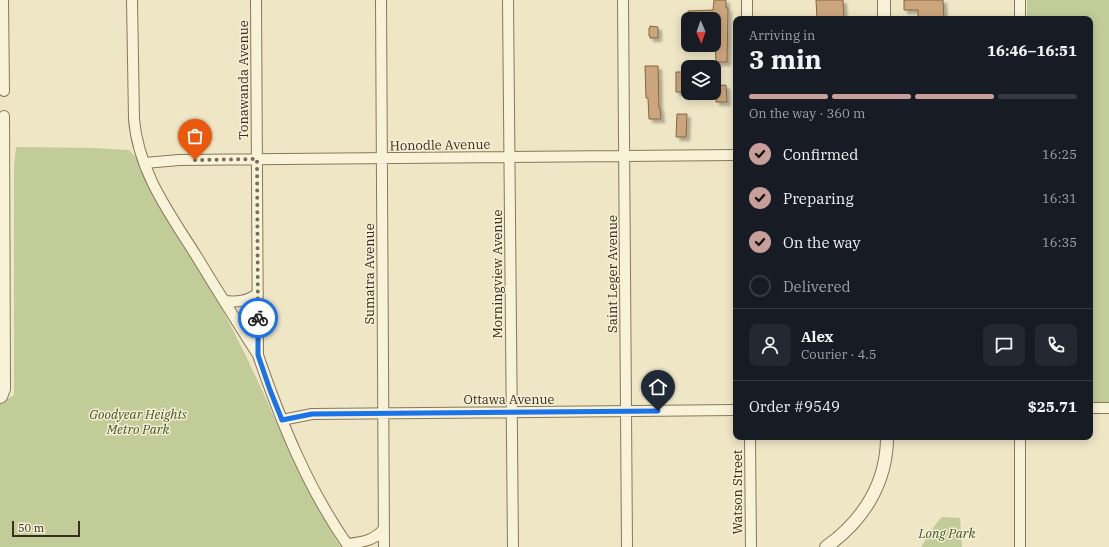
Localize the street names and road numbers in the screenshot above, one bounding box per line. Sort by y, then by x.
street label: Tonawanda Avenue [235,20,252,140]
street label: Honodle Avenue [389,136,491,154]
street label: Morningview Avenue [489,209,506,339]
street label: Saint Leger Avenue [604,215,621,333]
street label: Sumatra Avenue [361,223,378,325]
street label: Ottawa Avenue [463,391,555,408]
street label: Watson Street [729,449,746,534]

